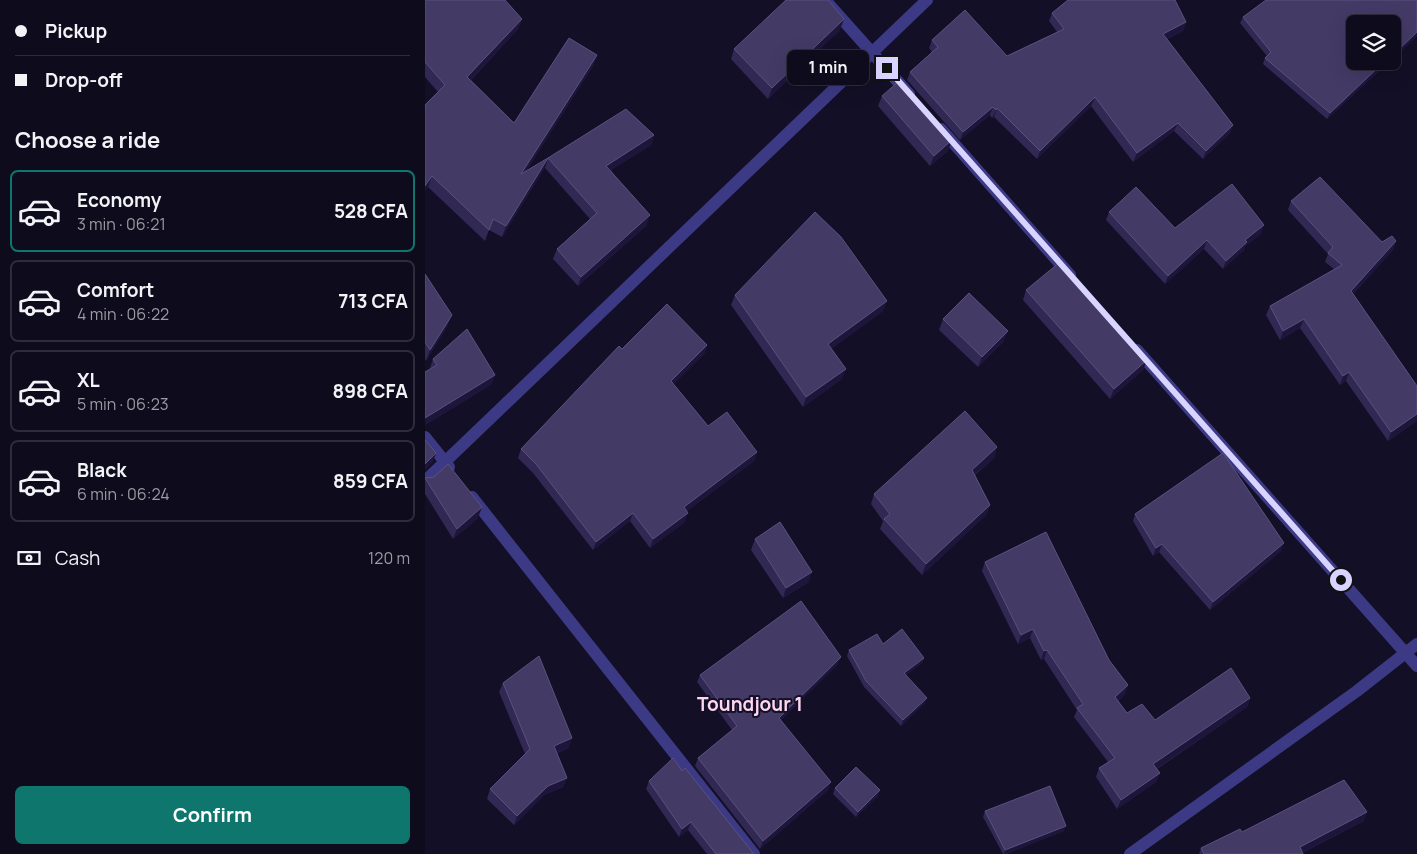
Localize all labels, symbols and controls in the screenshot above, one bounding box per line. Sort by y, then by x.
map controls [1346,15,1401,70]
button: layers [1346,15,1401,70]
text: Pickup [45,18,107,44]
callout: 1 min [787,50,869,86]
text: 1 min [808,56,848,78]
route end [876,57,898,79]
text: Drop-off [45,67,122,93]
text: Choose a ride [15,125,160,155]
text: Economy [77,187,161,213]
icon: car [17,189,62,234]
text: 528 CFA [334,198,408,224]
text: 3 min · 06:21 [77,213,166,235]
text: Comfort [77,277,154,303]
icon: car [17,279,62,324]
text: 713 CFA [338,288,408,314]
text: 4 min · 06:22 [77,303,169,325]
text: XL [77,367,100,393]
icon: car [17,369,62,414]
text: 898 CFA [333,378,408,404]
text: 5 min · 06:23 [77,393,169,415]
text: Black [77,457,126,483]
icon: car [17,459,62,504]
text: 859 CFA [333,468,408,494]
text: 6 min · 06:24 [77,483,170,505]
icon: cash [15,544,43,572]
text: Cash [55,545,100,571]
text: 120 m [368,547,410,569]
route start [1330,569,1352,591]
district label: Toundjour 1 [697,691,803,717]
button: Confirm [15,786,410,844]

